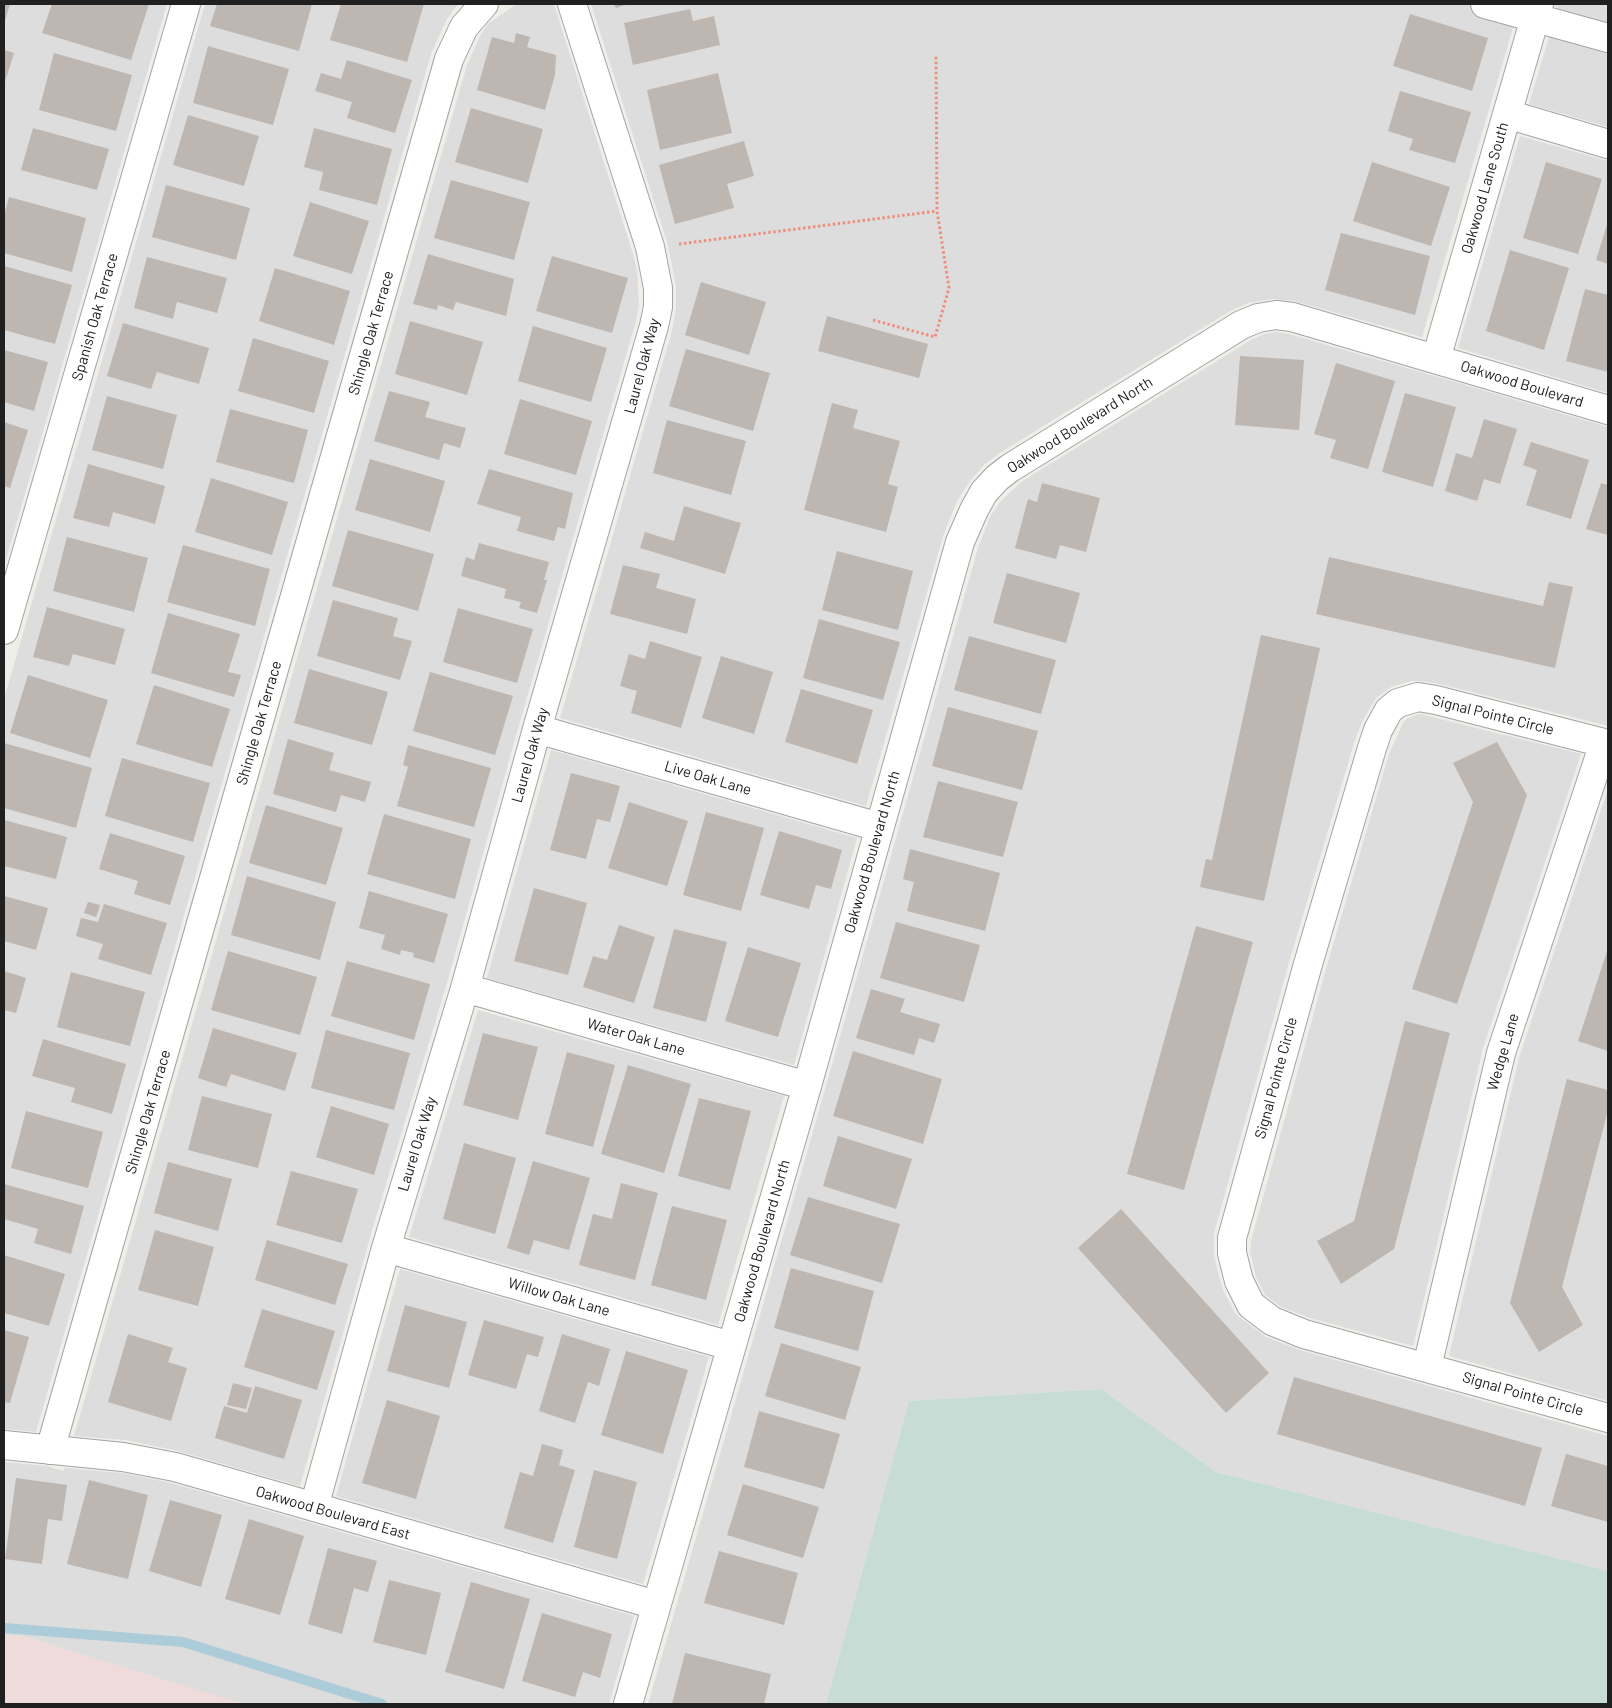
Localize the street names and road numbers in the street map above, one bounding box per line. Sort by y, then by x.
street label: Oakwood Lane South [1458,120,1512,256]
street label: Spanish Oak Terrace [68,251,122,383]
street label: Shingle Oak Terrace [345,269,397,397]
street label: Laurel Oak Way [621,316,663,416]
street label: Oakwood Boulevard [1458,357,1586,411]
street label: Oakwood Boulevard North [1004,373,1156,477]
street label: Shingle Oak Terrace [233,659,285,787]
street label: Signal Pointe Circle [1430,691,1556,739]
street label: Laurel Oak Way [508,705,552,805]
street label: Live Oak Lane [662,757,754,799]
street label: Oakwood Boulevard North [840,769,904,935]
street label: Wedge Lane [1483,1011,1523,1093]
street label: Water Oak Lane [585,1014,687,1060]
street label: Signal Pointe Circle [1251,1015,1301,1141]
street label: Shingle Oak Terrace [122,1048,174,1176]
street label: Laurel Oak Way [394,1094,440,1194]
street label: Oakwood Boulevard North [730,1158,794,1324]
street label: Willow Oak Lane [506,1274,612,1320]
street label: Signal Pointe Circle [1460,1368,1586,1420]
street label: Oakwood Boulevard East [254,1482,412,1544]

